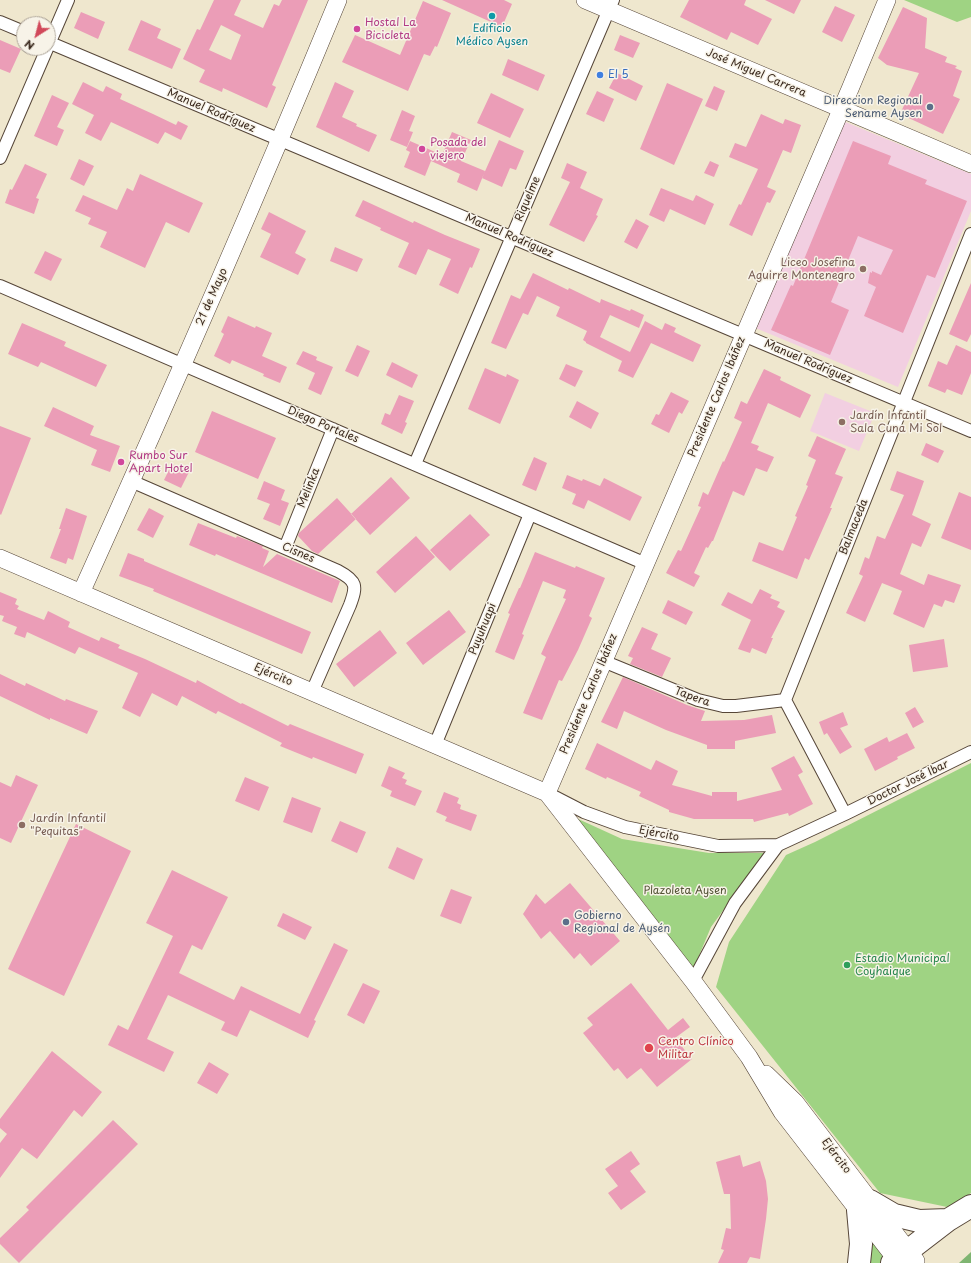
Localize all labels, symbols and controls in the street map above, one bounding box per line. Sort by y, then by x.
marker: Edificio Médico Aysen [487,11,497,21]
north arrow [16,16,56,56]
place label: Hostal La Bicicleta [365,16,416,42]
place label: Edificio Médico Aysen [456,22,528,48]
marker: Hostal La Bicicleta [352,24,362,34]
text: N [21,36,38,55]
street label: José Miguel Carrera [704,46,808,100]
place label: El 5 [608,68,629,82]
marker: El 5 [595,70,605,80]
street label: Manuel Rodríguez [165,87,257,135]
place label: Direccion Regional Sename Aysen [824,94,922,120]
marker: Direccion Regional Sename Aysen [925,102,935,112]
place label: Posada del viejero [430,136,486,162]
marker: Posada del viejero [417,144,427,154]
street label: Riquelme [513,174,543,224]
street label: Manuel Rodríguez [463,212,555,260]
place label: Liceo Josefina Aguirre Montenegro [748,256,855,282]
marker: Liceo Josefina Aguirre Montenegro [858,264,868,274]
street label: 21 de Mayo [193,266,231,328]
street label: Presidente Carlos Ibáñez [686,335,748,459]
street label: Manuel Rodríguez [762,338,854,386]
street label: Diego Portales [285,404,361,446]
place label: Jardín Infantil Sala Cuna Mi Sol [850,409,942,435]
marker: Jardín Infantil Sala Cuna Mi Sol [837,417,847,427]
place label: Rumbo Sur Apart Hotel [129,449,192,475]
marker: Rumbo Sur Apart Hotel [116,457,126,467]
street label: Melinka [295,466,323,510]
street label: Balmaceda [837,497,871,557]
street label: Cisnes [280,540,316,566]
street label: Puyuhuapi [467,601,499,657]
street label: Presidente Carlos Ibáñez [558,632,620,756]
street label: Ejército [252,661,294,689]
street label: Tapera [672,685,712,709]
street label: Doctor José Ibar [865,758,951,808]
place label: Jardín Infantil "Pequitas" [30,812,106,838]
marker: Jardín Infantil "Pequitas" [17,820,27,830]
street label: Ejército [638,824,680,844]
park label: Plazoleta Aysen [643,884,727,898]
place label: Gobierno Regional de Aysén [574,909,670,935]
marker: Gobierno Regional de Aysén [561,917,571,927]
place label: Estadio Municipal Coyhaique [855,952,950,978]
marker: Estadio Municipal Coyhaique [842,960,852,970]
place label: Centro Clínico Militar [658,1035,734,1061]
marker: Centro Clínico Militar [643,1042,655,1054]
street label: Ejército [819,1136,853,1176]

